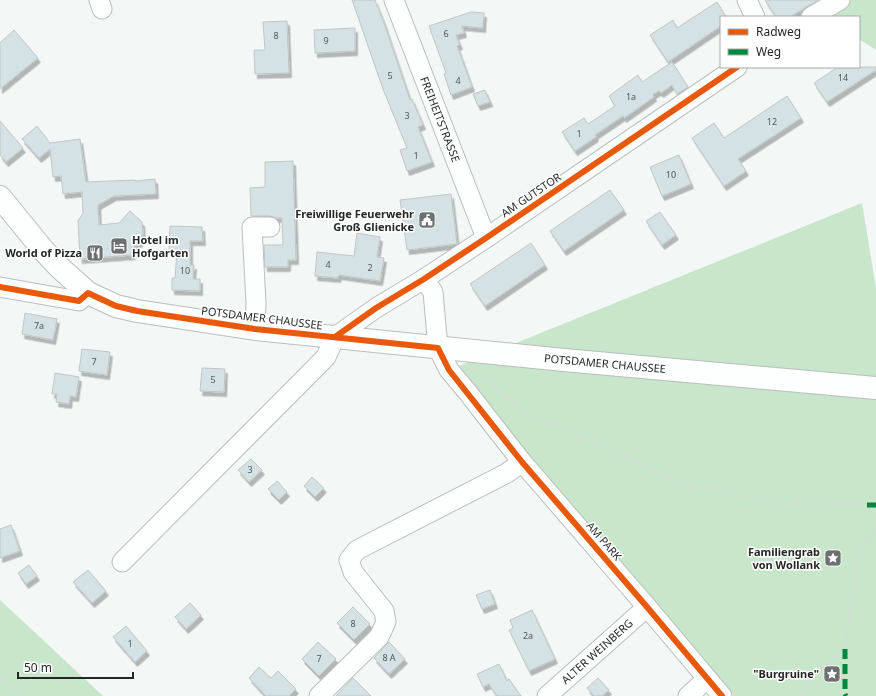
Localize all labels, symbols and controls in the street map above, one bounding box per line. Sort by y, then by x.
legend [720,16,860,68]
text: Radweg [756,23,801,40]
house number: 6 [443,27,449,40]
house number: 8 [273,29,279,42]
house number: 9 [323,34,329,47]
text: Weg [756,43,781,60]
house number: 5 [387,69,393,82]
house number: 14 [838,71,848,84]
street label: FREIHEITSTRASSE [417,74,464,164]
house number: 4 [455,74,461,87]
house number: 1a [626,90,636,103]
house number: 3 [404,109,410,122]
house number: 12 [767,115,777,128]
house number: 1 [576,127,582,140]
house number: 1 [413,149,419,162]
house number: 10 [666,168,676,181]
street label: AM GUTSTOR [498,169,564,220]
place label: Freiwillige Feuerwehr Groß Glienicke [295,206,414,234]
public building icon: Freiwillige Feuerwehr Groß Glienicke [417,210,437,230]
place label: Hotel im Hofgarten [132,232,189,260]
hotel icon: Hotel im Hofgarten [109,236,129,256]
restaurant icon: World of Pizza [85,243,105,263]
place label: World of Pizza [5,245,82,260]
house number: 4 [325,258,331,271]
house number: 2 [367,261,373,274]
house number: 10 [180,264,190,277]
street label: POTSDAMER CHAUSSEE [201,303,324,332]
house number: 7a [34,319,44,332]
street label: POTSDAMER CHAUSSEE [543,350,667,376]
house number: 7 [91,355,97,368]
house number: 5 [210,373,216,386]
house number: 3 [247,463,253,476]
street label: AM PARK [583,518,625,563]
place label: Familiengrab von Wollank [748,544,820,572]
place icon: Familiengrab von Wollank [823,548,843,568]
street label: ALTER WEINBERG [558,615,636,687]
house number: 8 [350,617,356,630]
house number: 2a [523,629,533,642]
house number: 1 [127,637,133,650]
house number: 8 A [382,651,396,664]
house number: 7 [316,652,322,665]
scale bar [18,654,133,680]
text: 50 m [24,659,52,676]
place icon: "Burgruine" [822,664,842,684]
place label: "Burgruine" [753,666,819,681]

